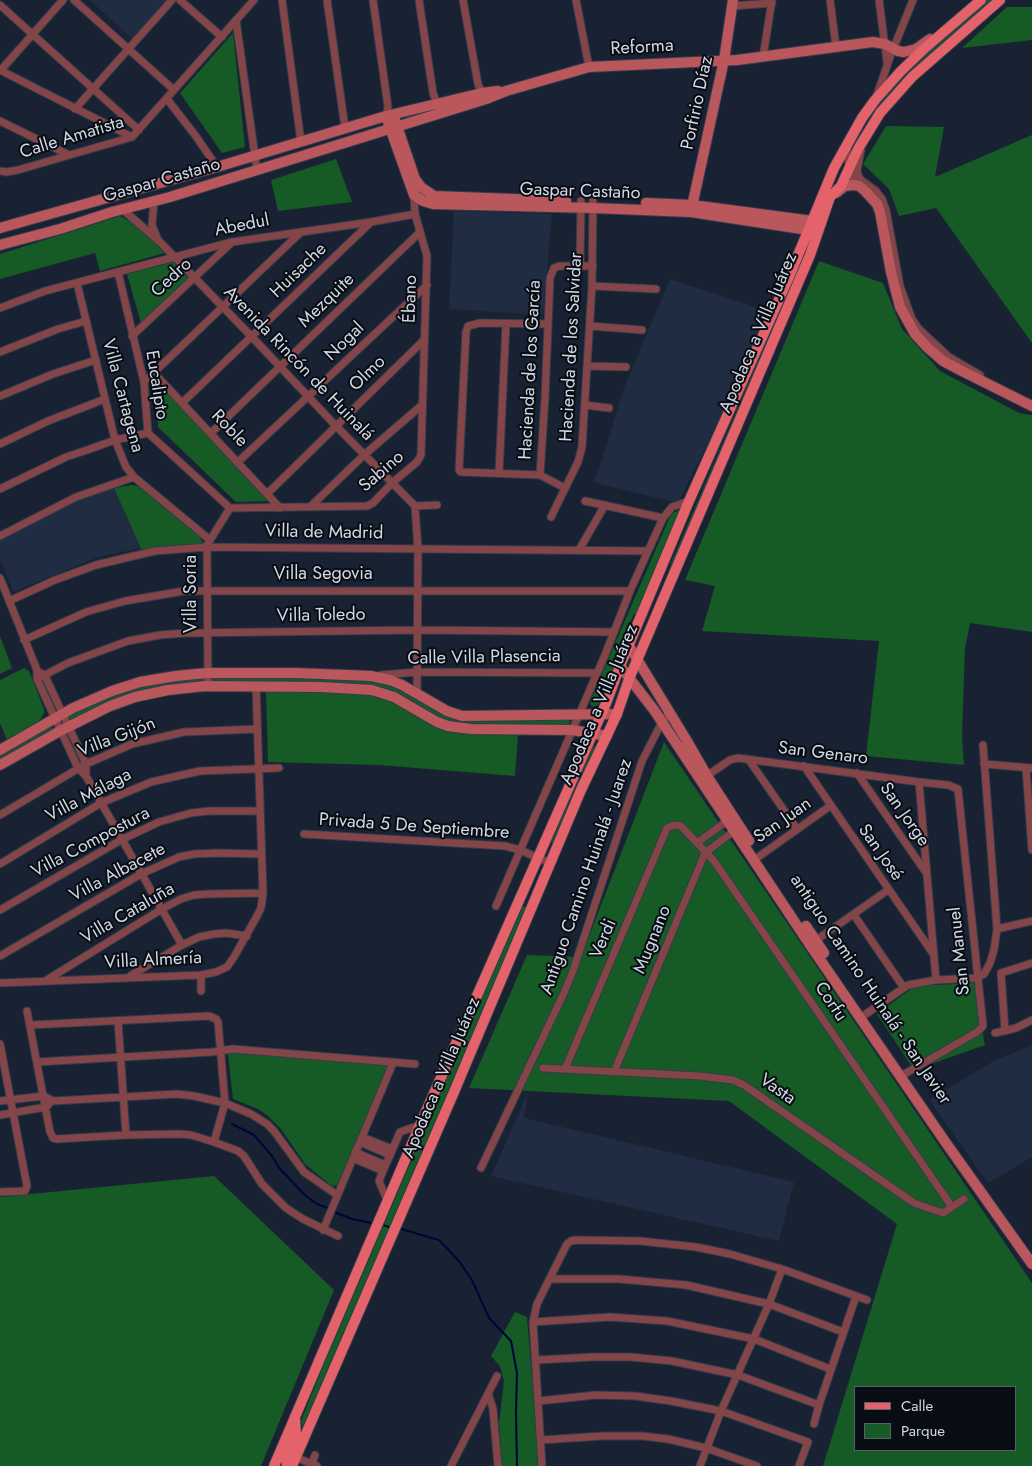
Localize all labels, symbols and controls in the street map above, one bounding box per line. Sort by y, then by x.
street label: Reforma [610,36,674,60]
street label: Porfirio Díaz [678,54,718,152]
street label: Calle Amatista [17,112,127,164]
street label: Gaspar Castaño [101,154,223,208]
street label: Gaspar Castaño [519,179,641,205]
street label: Abedul [213,210,271,242]
street label: Huisache [266,239,332,303]
street label: Apodaca a Villa Juárez [715,250,803,416]
street label: Hacienda de los Salvidar [556,252,588,442]
street label: Cedro [147,254,197,302]
street label: Mezquite [294,269,360,333]
street label: Ébano [399,275,423,323]
street label: Hacienda de los García [516,280,546,460]
street label: Avenida Rincón de Huinalá [218,282,378,446]
street label: Nogal [321,318,369,366]
street label: Villa Cartagena [96,337,148,455]
street label: Eucalipto [140,349,172,421]
street label: Olmo [345,352,391,396]
street label: Roble [206,406,252,452]
street label: Sabino [355,447,409,497]
street label: Villa de Madrid [265,521,383,545]
street label: Villa Soria [181,555,203,633]
street label: Villa Segovia [273,564,373,586]
street label: Villa Toledo [276,604,366,628]
street label: Apodaca a Villa Juárez [556,622,644,788]
street label: Calle Villa Plasencia [407,646,561,670]
street label: Villa Gijón [75,713,159,763]
street label: San Genaro [777,738,869,770]
street label: Antiguo Camino Huinalá - Juarez [536,756,638,998]
street label: Villa Málaga [42,764,136,828]
street label: San Jorge [874,779,934,851]
street label: San Juan [750,793,816,849]
street label: Villa Compostura [28,803,154,883]
street label: Privada 5 De Septiembre [318,810,510,844]
street label: San José [853,821,907,885]
street label: Villa Albacete [66,839,170,907]
street label: antiguo Camino Huinalá - San Javier [785,871,955,1109]
street label: Villa Cataluña [77,879,179,949]
street label: Mugnano [630,903,676,977]
street label: San Manuel [945,906,975,996]
street label: Verdi [586,916,622,962]
street label: Villa Almería [104,948,202,974]
street label: Corfu [809,978,851,1026]
street label: Apodaca a Villa Juárez [398,995,486,1161]
street label: Vasta [755,1070,799,1110]
legend [854,1386,1017,1451]
text: Calle [901,1395,933,1417]
text: Parque [901,1420,945,1442]

